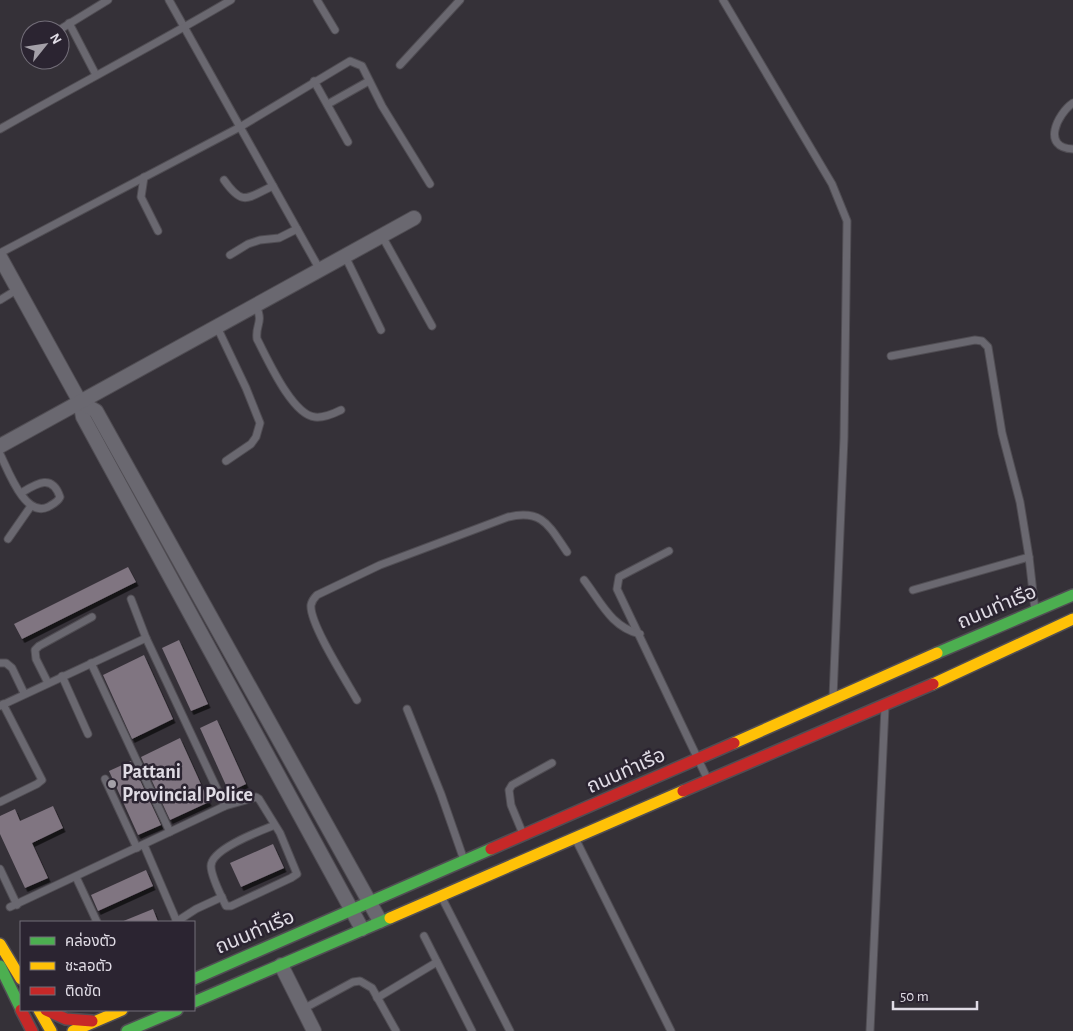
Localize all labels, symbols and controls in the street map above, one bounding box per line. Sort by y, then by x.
north arrow [20,20,70,70]
text: N [47,31,64,47]
street label: ถนนท่าเรือ [954,580,1039,633]
street label: ถนนท่าเรือ [583,743,668,797]
place label: Pattani Provincial Police [122,762,253,805]
marker: Pattani Provincial Police [106,778,118,790]
street label: ถนนท่าเรือ [212,905,297,958]
legend [20,921,195,1011]
text: คล่องตัว [65,932,116,949]
text: ชะลอตัว [65,958,112,974]
scale bar [893,978,977,1010]
text: ติดขัด [65,983,101,999]
text: 50 m [900,989,929,1004]

